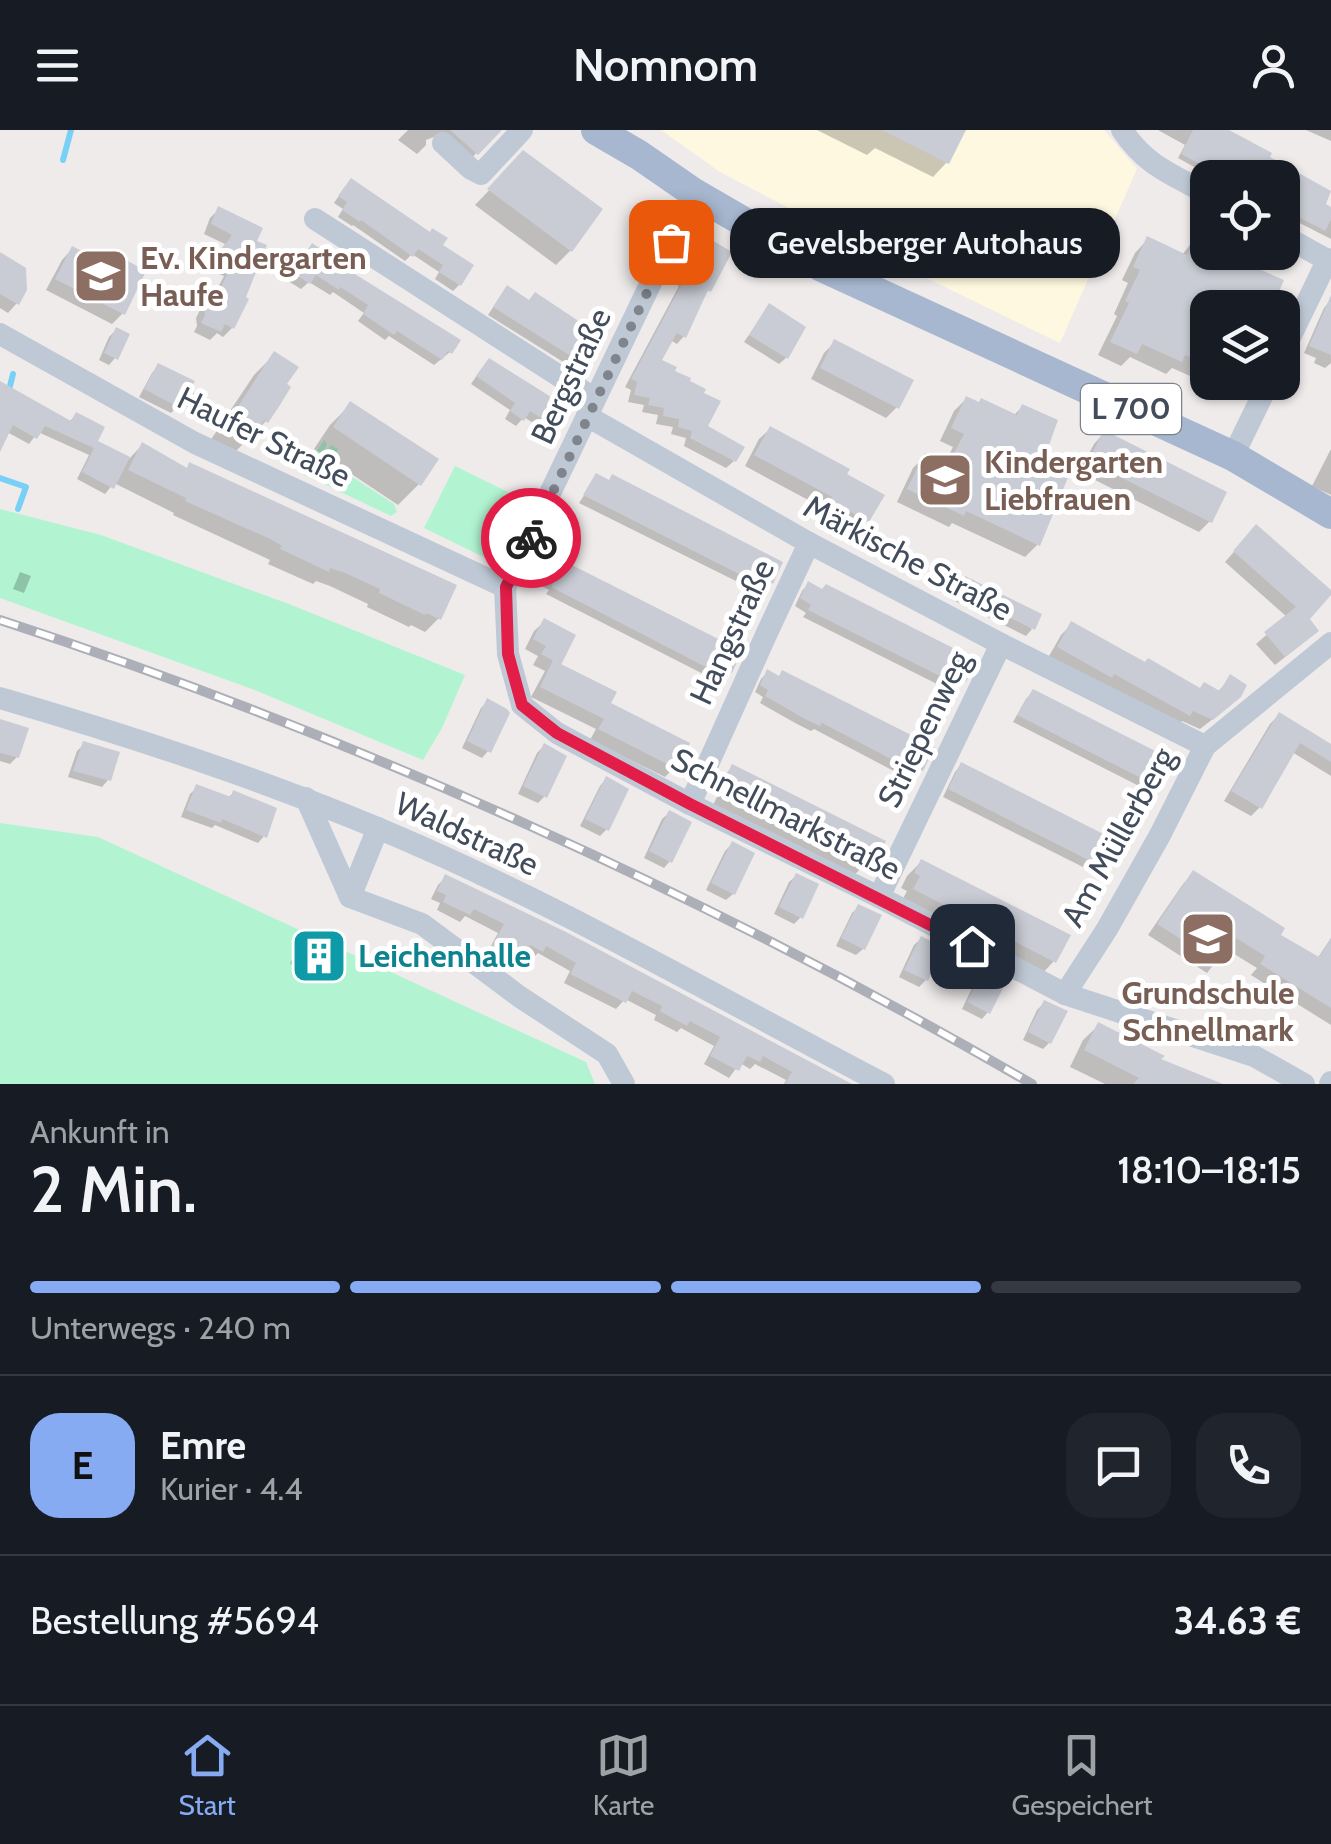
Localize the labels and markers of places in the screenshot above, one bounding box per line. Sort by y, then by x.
pin [629,200,714,285]
callout: Gevelsberger Autohaus [731,207,1121,277]
place label: Ev. Kindergarten Haufe [140,238,367,314]
school or university icon: Ev. Kindergarten Haufe [71,246,131,306]
place label: Kindergarten Liebfrauen [984,442,1163,518]
school or university icon: Kindergarten Liebfrauen [915,450,975,510]
pin [930,904,1015,989]
school or university icon: Grundschule Schnellmark [1178,909,1238,969]
building icon: Leichenhalle [289,926,349,986]
place label: Leichenhalle [358,936,531,975]
place label: Grundschule Schnellmark [1121,973,1295,1049]

